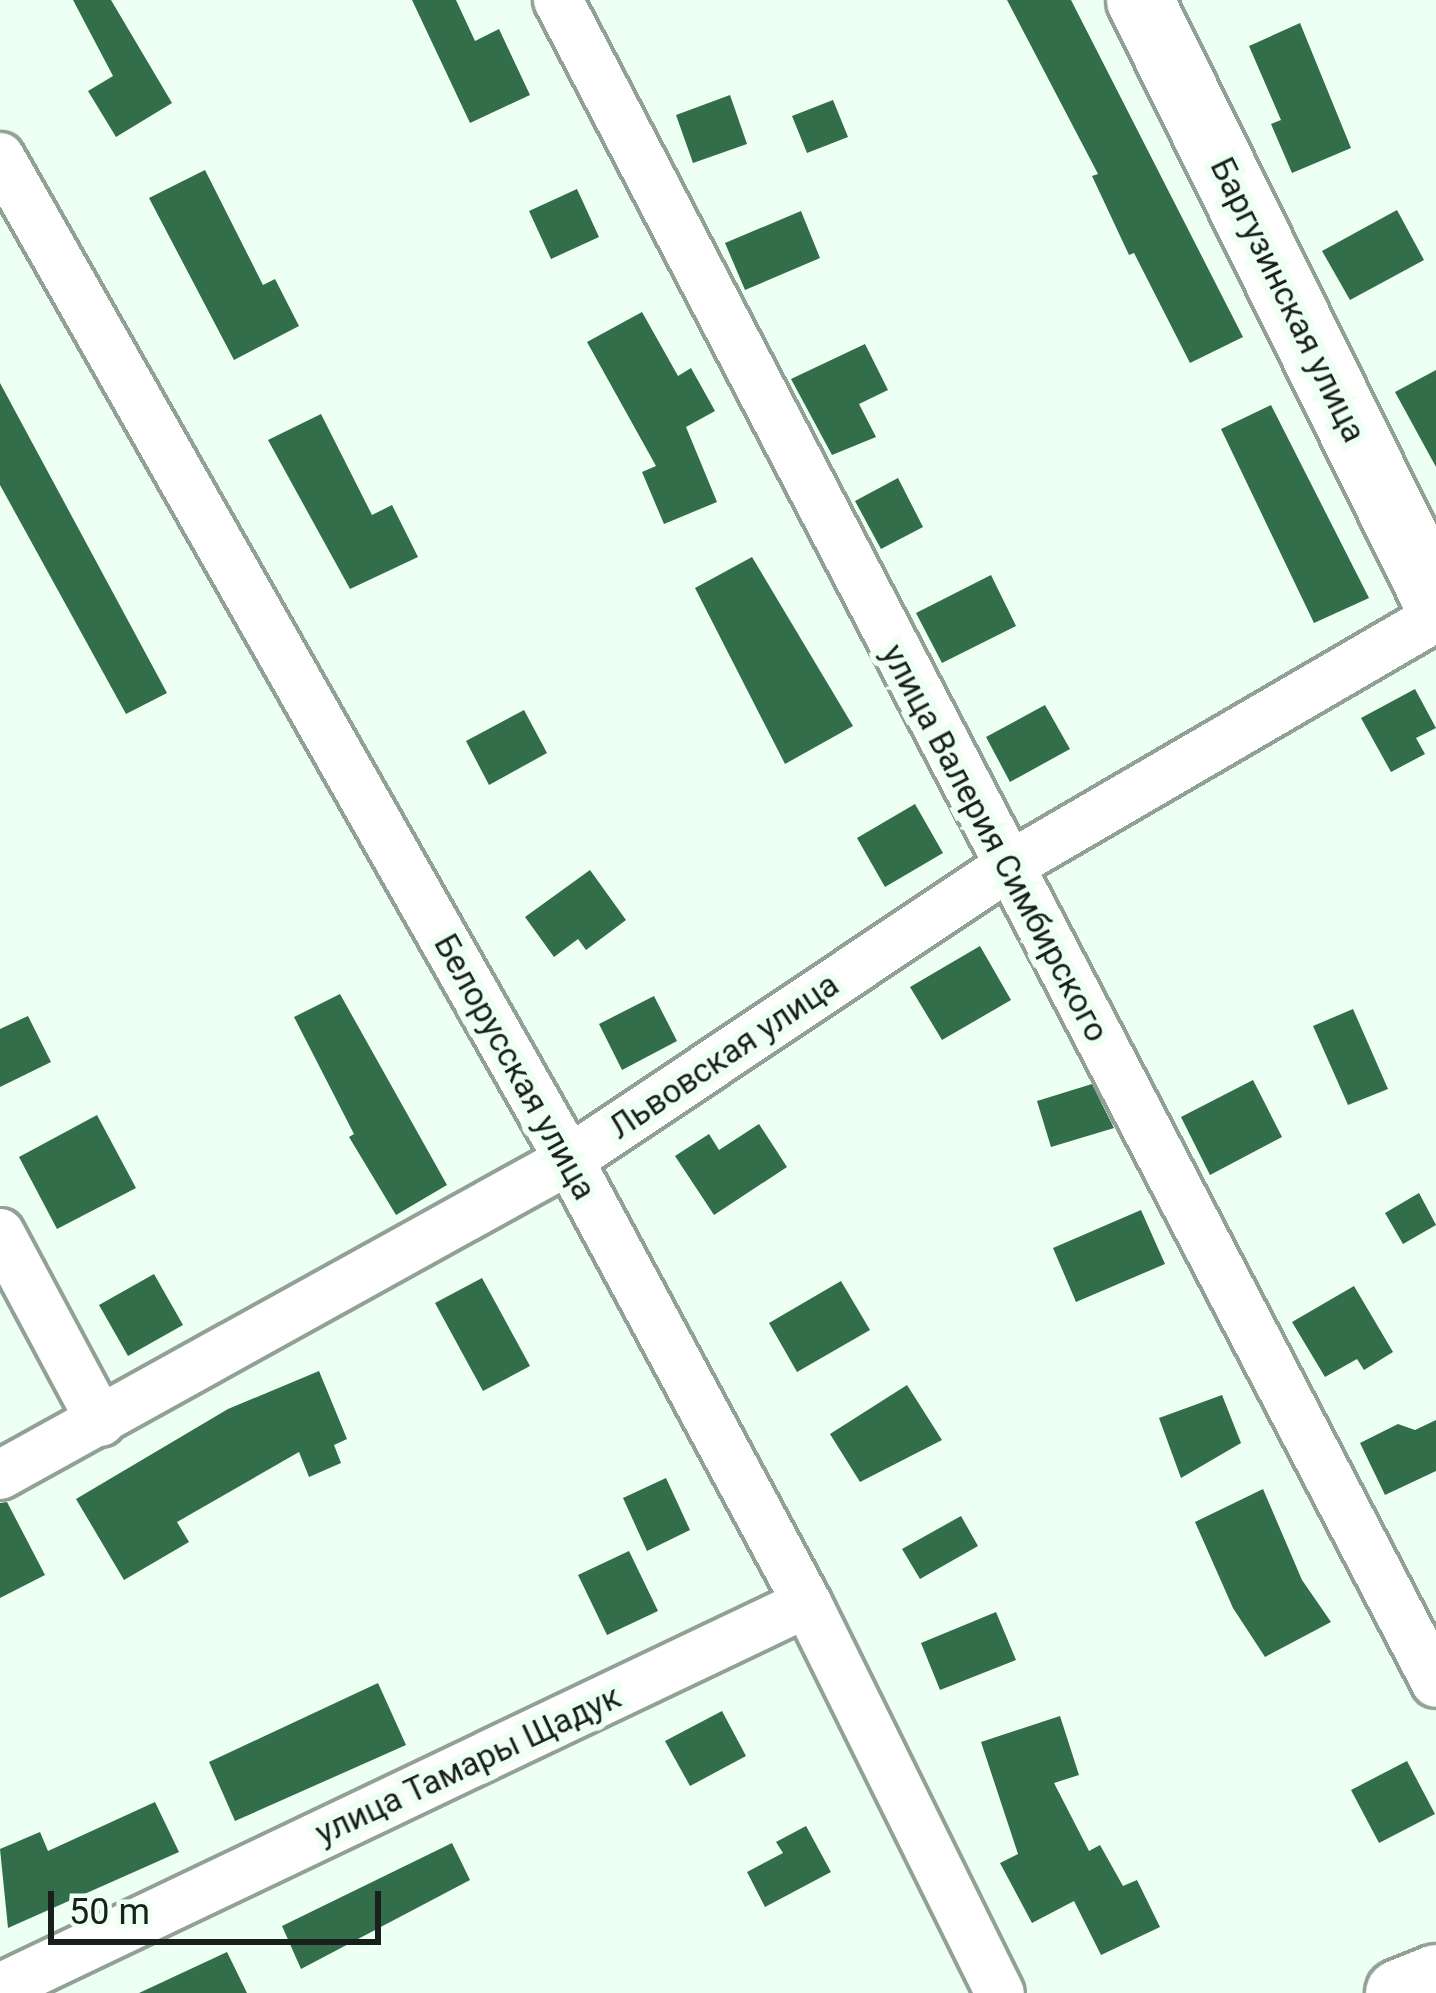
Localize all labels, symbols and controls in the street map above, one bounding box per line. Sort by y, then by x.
street label: Баргузинская улица [1202,151,1374,449]
street label: улица Валерия Симбирского [873,638,1117,1048]
street label: Белорусская улица [426,927,604,1207]
street label: Львовская улица [602,965,846,1147]
street label: улица Тамары Щадук [309,1677,627,1853]
scale bar [54,1867,387,1941]
text: 50 m [69,1891,150,1933]

